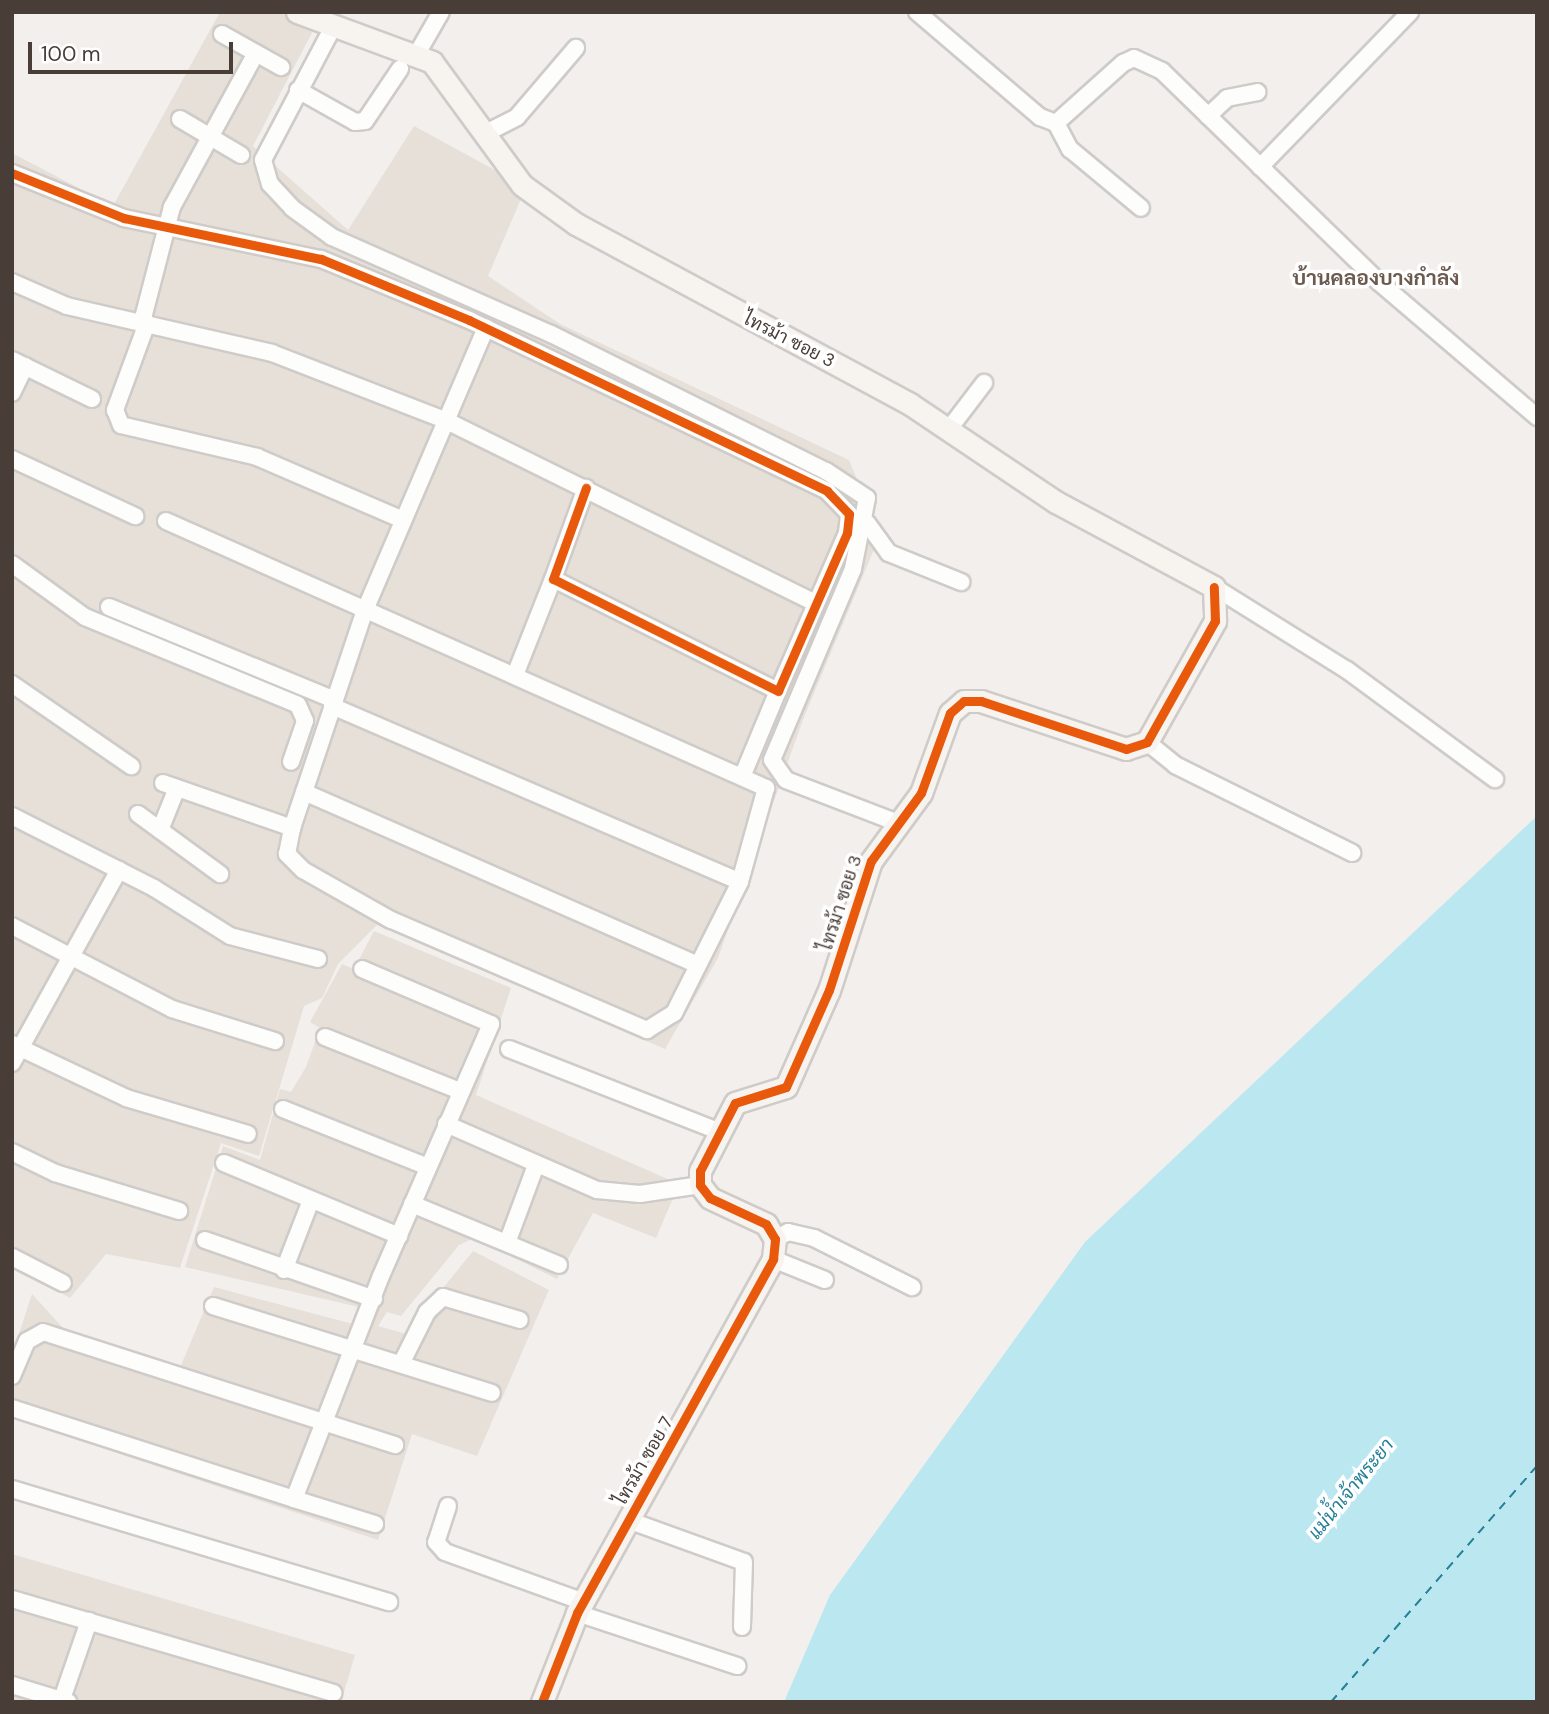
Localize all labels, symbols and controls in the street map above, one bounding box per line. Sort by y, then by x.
scale bar [32,28,236,72]
text: 100 m [41,40,101,68]
district label: บ้านคลองบางกำลัง [1293,265,1459,291]
street label: ไทรม้า ซอย 3 [740,308,838,372]
street label: ไทรม้า ซอย 3 [815,852,867,954]
street label: ไทรม้า ซอย 7 [610,1413,678,1509]
water label: แม่น้ำเจ้าพระยา [1304,1434,1398,1544]

